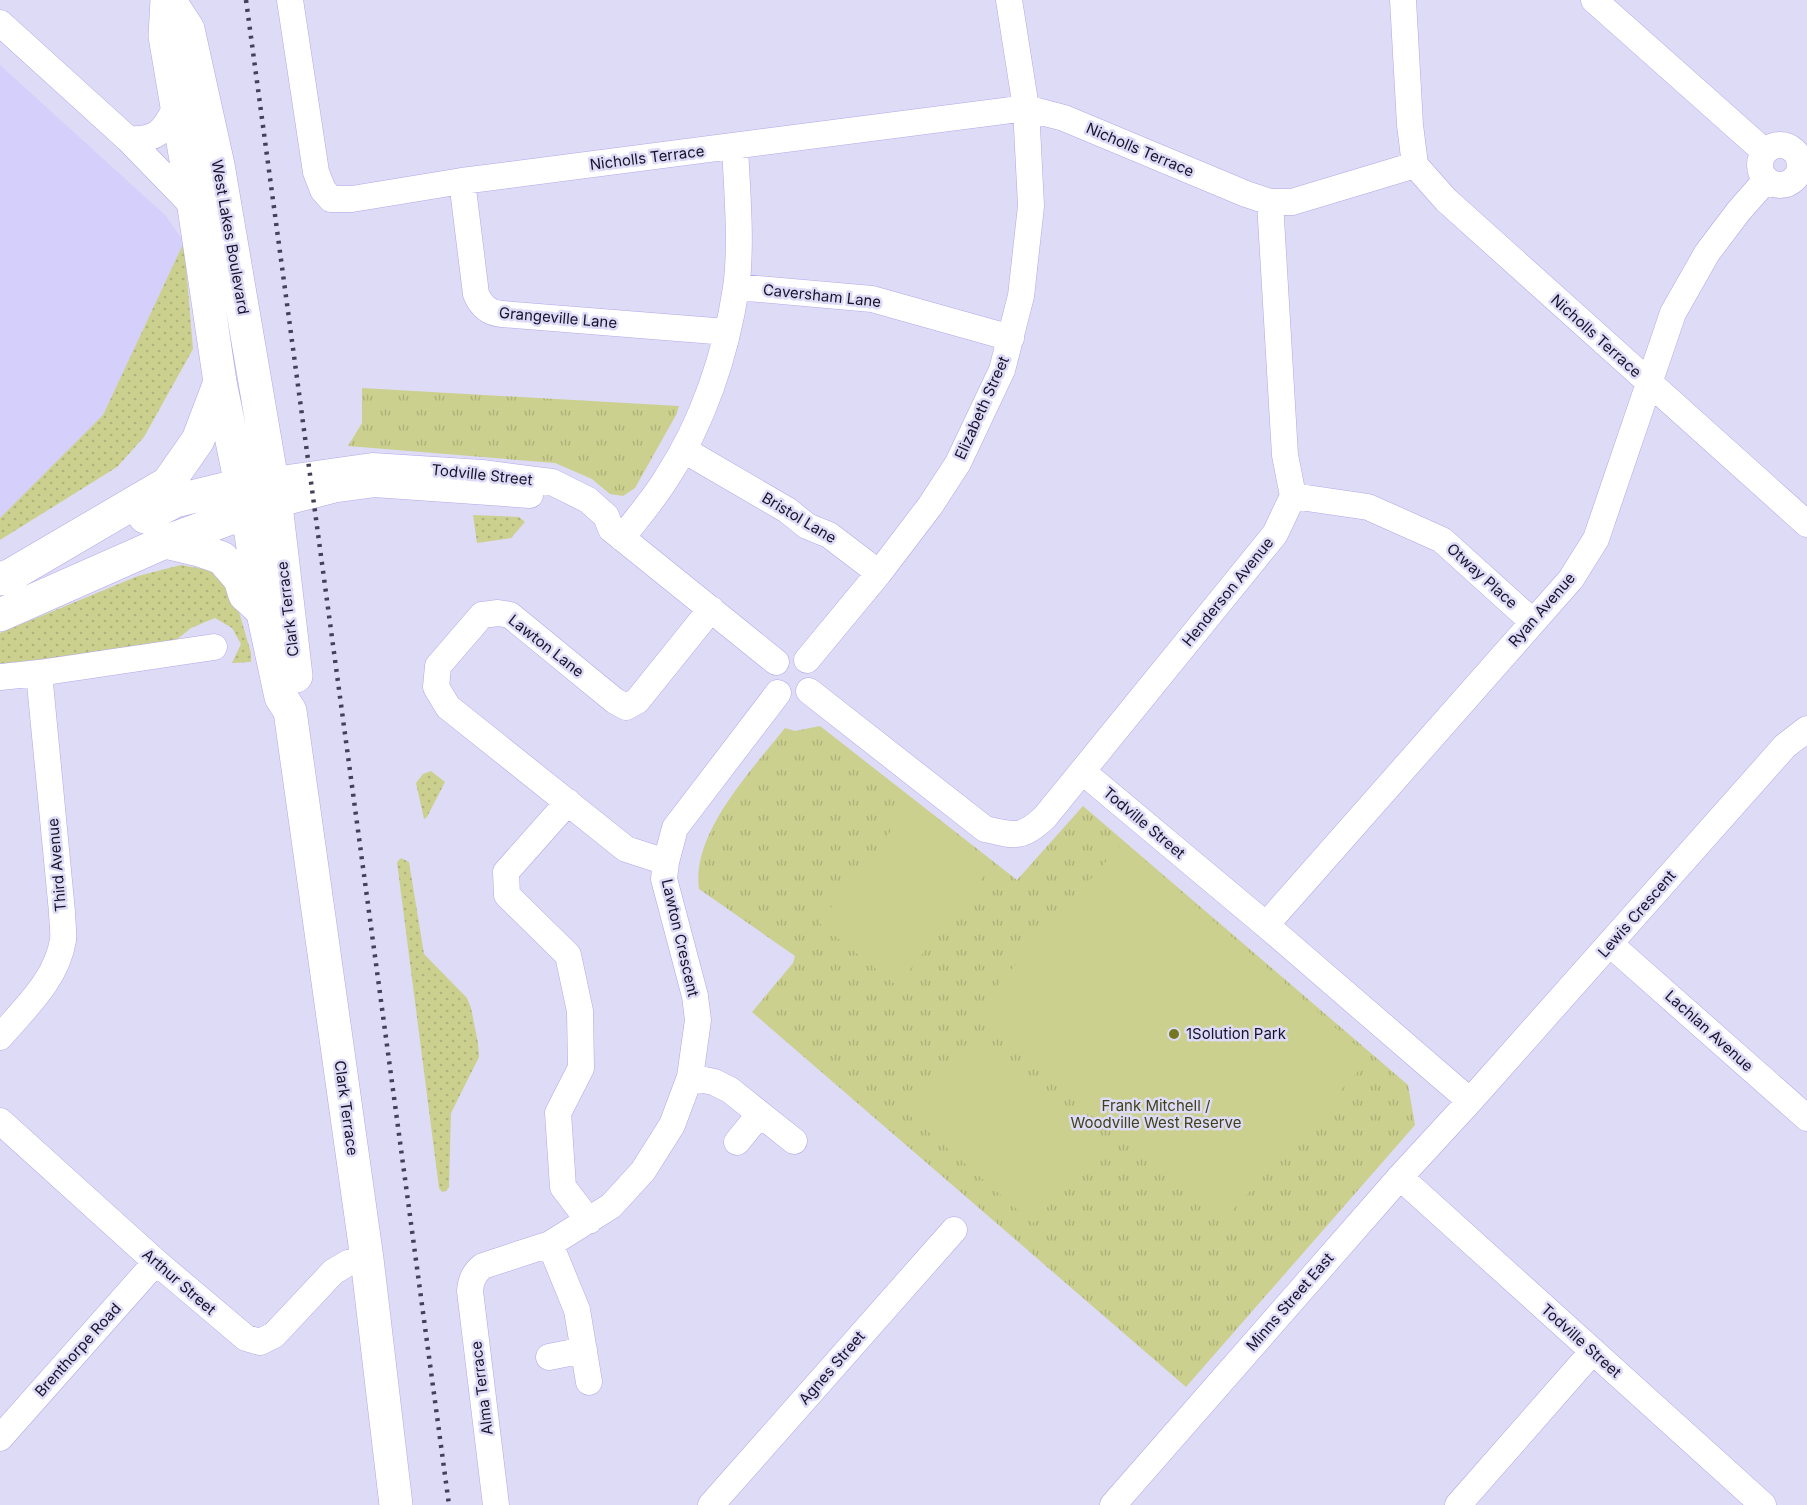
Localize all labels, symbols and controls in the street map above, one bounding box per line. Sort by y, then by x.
street label: Nicholls Terrace [1083,118,1197,181]
street label: Nicholls Terrace [589,141,705,174]
street label: West Lakes Boulevard [208,158,253,316]
street label: Caversham Lane [762,280,882,311]
street label: Nicholls Terrace [1547,290,1646,381]
street label: Grangeville Lane [498,303,618,332]
street label: Elizabeth Street [950,353,1013,462]
street label: Todville Street [431,460,534,489]
street label: Bristol Lane [759,488,840,547]
street label: Henderson Avenue [1178,533,1277,650]
street label: Otway Place [1443,539,1522,612]
street label: Clark Terrace [272,560,303,658]
street label: Ryan Avenue [1504,569,1579,651]
street label: Lawton Lane [505,610,588,681]
street label: Todville Street [1099,783,1189,863]
street label: Third Avenue [43,818,70,913]
street label: Lewis Crescent [1594,866,1680,961]
street label: Lawton Crescent [658,877,703,999]
street label: Lachlan Avenue [1661,986,1757,1075]
place label: 1Solution Park [1186,1024,1287,1043]
marker: 1Solution Park [1167,1027,1181,1041]
street label: Clark Terrace [330,1059,363,1157]
park label: Frank Mitchell / Woodville West Reserve [1071,1096,1241,1132]
street label: Arthur Street [139,1245,220,1319]
street label: Minns Street East [1242,1249,1337,1355]
street label: Brenthorpe Road [30,1299,125,1401]
street label: Todville Street [1537,1300,1625,1382]
street label: Agnes Street [794,1327,869,1408]
street label: Alma Terrace [466,1340,497,1436]

